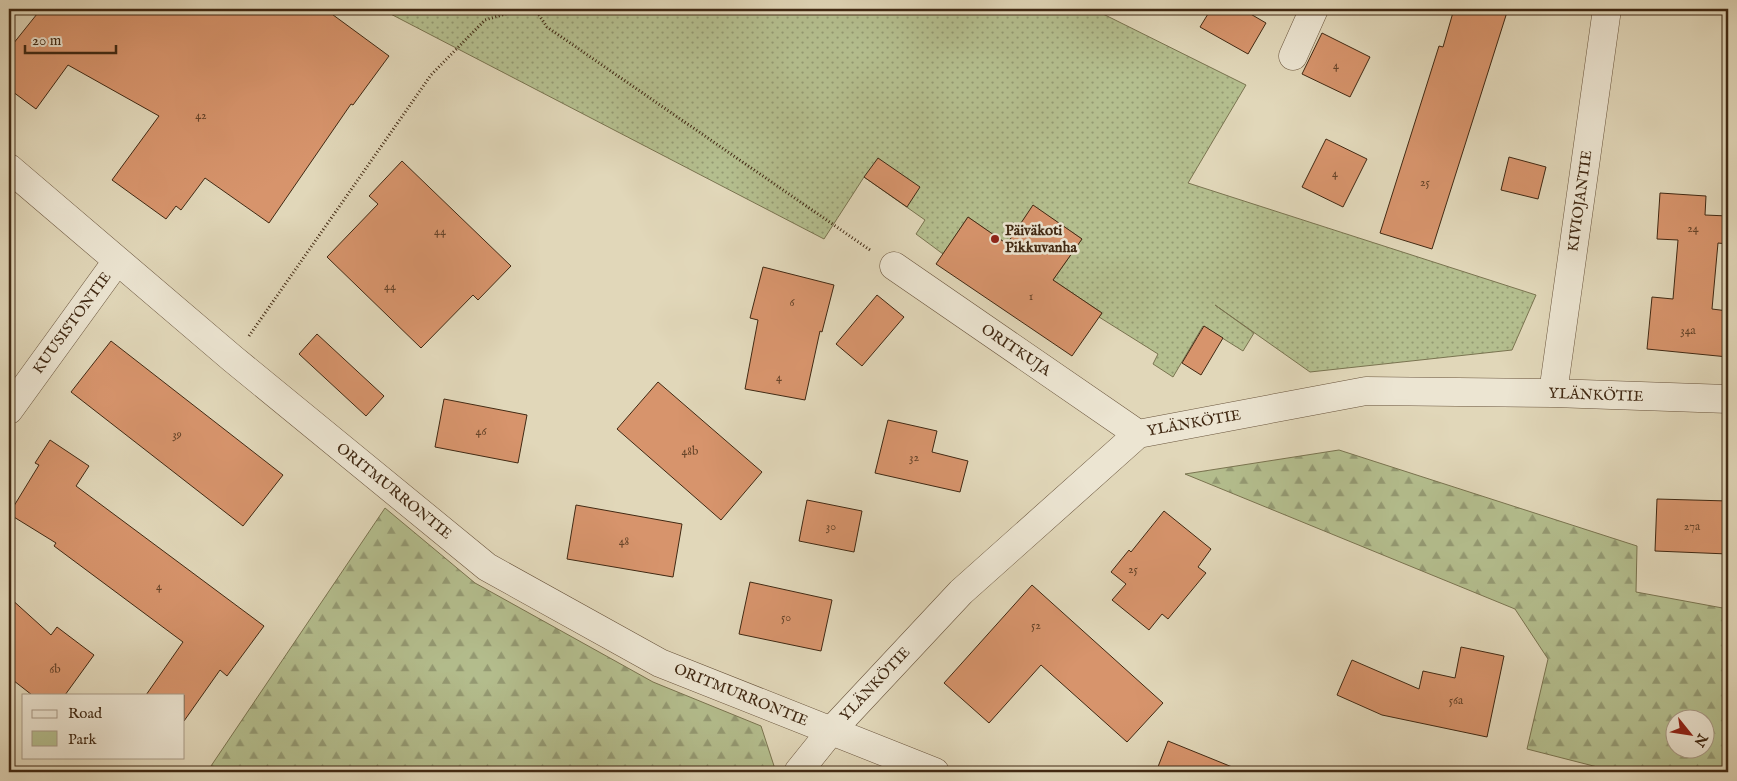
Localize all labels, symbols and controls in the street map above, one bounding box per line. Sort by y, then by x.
scale bar [25,22,116,54]
text: 20 m [32,31,62,50]
house number: 4 [1333,58,1339,73]
house number: 42 [195,108,207,123]
street label: KIVIOJANTIE [1563,149,1597,253]
house number: 4 [1332,166,1338,181]
house number: 25 [1420,175,1431,190]
place label: Päiväkoti Pikkuvanha [1005,221,1078,257]
house number: 24 [1687,221,1699,236]
house number: 44 [434,224,446,239]
marker: Päiväkoti Pikkuvanha [989,233,1001,245]
street label: KUUSISTONTIE [29,268,115,378]
house number: 44 [384,279,396,294]
house number: 1 [1029,289,1033,304]
house number: 6 [789,295,795,310]
street label: ORITKUJA [977,320,1055,381]
house number: 34a [1680,323,1697,338]
house number: 4 [776,370,782,385]
street label: YLÄNKÖTIE [1548,384,1644,406]
street label: YLÄNKÖTIE [1146,405,1242,441]
house number: 46 [476,424,487,439]
house number: 39 [172,427,182,442]
street label: ORITMURRONTIE [332,439,456,543]
house number: 48b [681,444,699,459]
house number: 32 [909,450,919,465]
house number: 30 [826,519,836,534]
house number: 27a [1684,519,1701,534]
house number: 48 [619,534,630,549]
house number: 25 [1128,562,1139,577]
house number: 4 [156,579,162,594]
house number: 50 [781,610,791,625]
house number: 52 [1031,618,1041,633]
street label: YLÄNKÖTIE [836,643,914,725]
street label: ORITMURRONTIE [671,659,811,731]
house number: 6b [49,662,61,677]
house number: 56a [1449,693,1464,708]
legend [22,694,185,758]
text: Road [68,704,103,723]
north arrow [1664,708,1714,758]
text: N [1690,729,1712,750]
text: Park [68,730,98,749]

